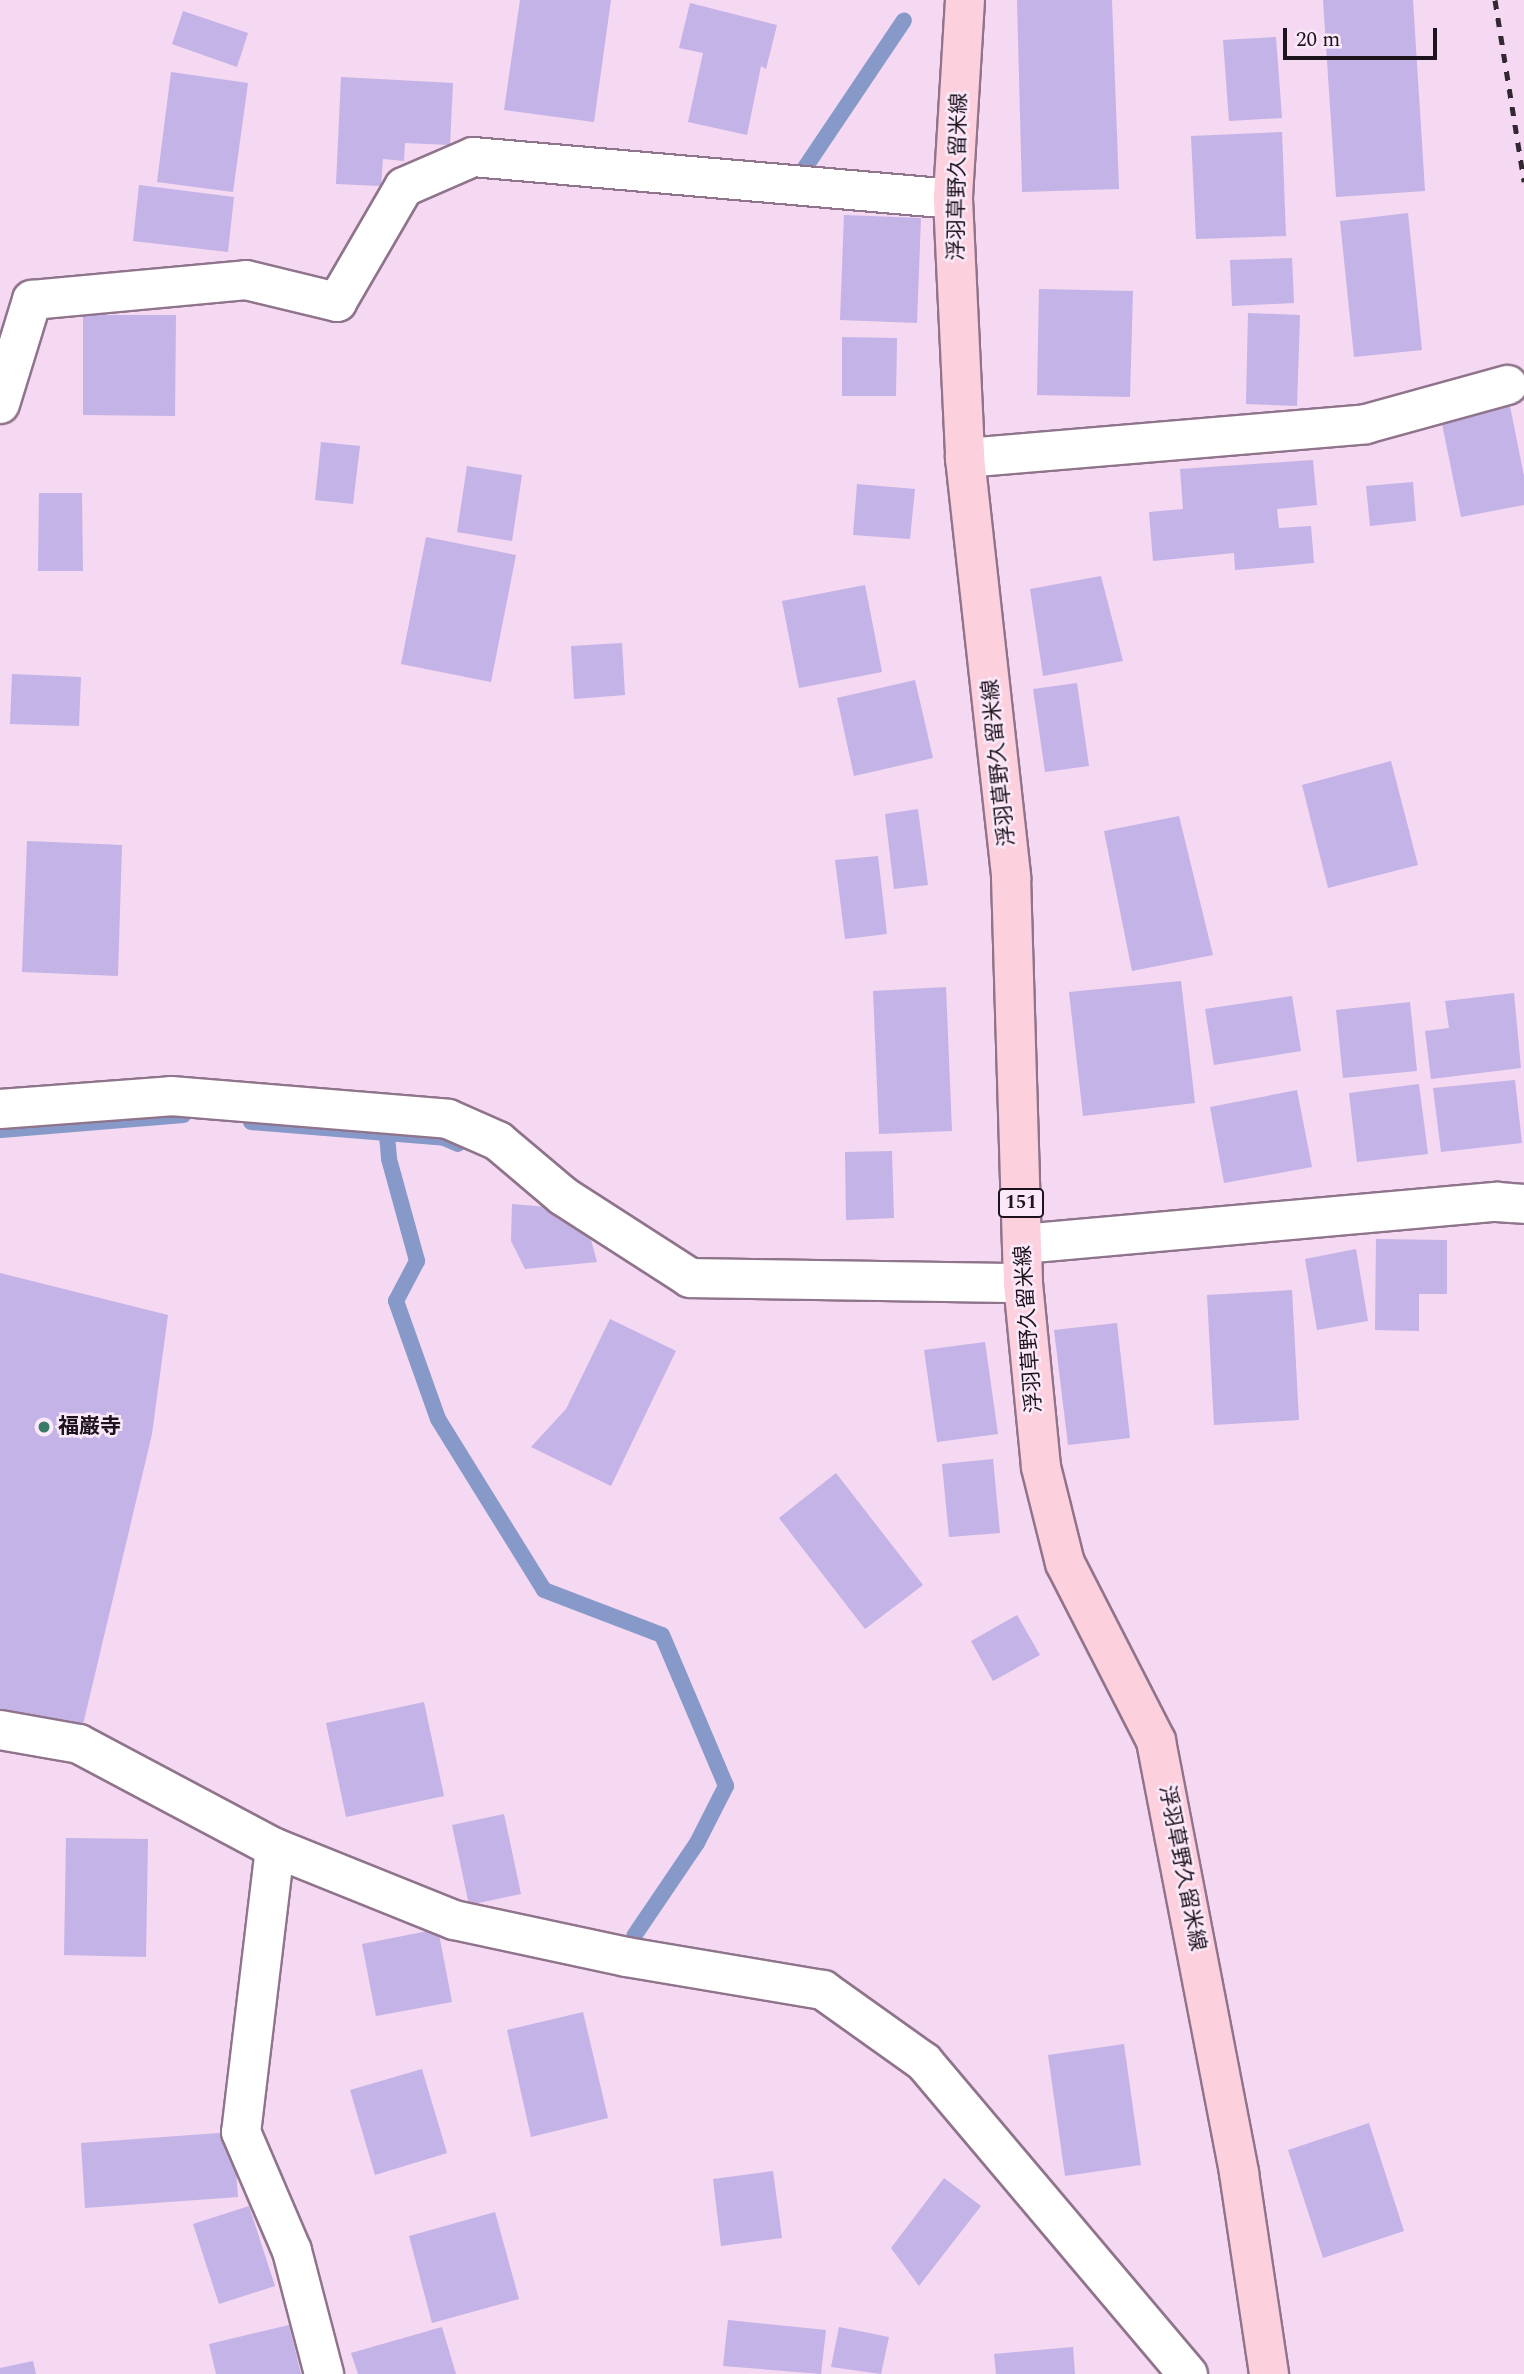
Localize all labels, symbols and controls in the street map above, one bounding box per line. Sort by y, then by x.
scale bar [1286,14,1440,58]
text: 20 m [1296,24,1340,56]
street label: 浮羽草野久留米線 [944,93,972,261]
street label: 浮羽草野久留米線 [978,678,1020,848]
road number: 151 [996,1188,1046,1218]
street label: 浮羽草野久留米線 [1011,1244,1047,1414]
place label: 福巌寺 [58,1414,121,1440]
marker: 福巌寺 [36,1419,52,1435]
street label: 浮羽草野久留米線 [1154,1783,1210,1953]

